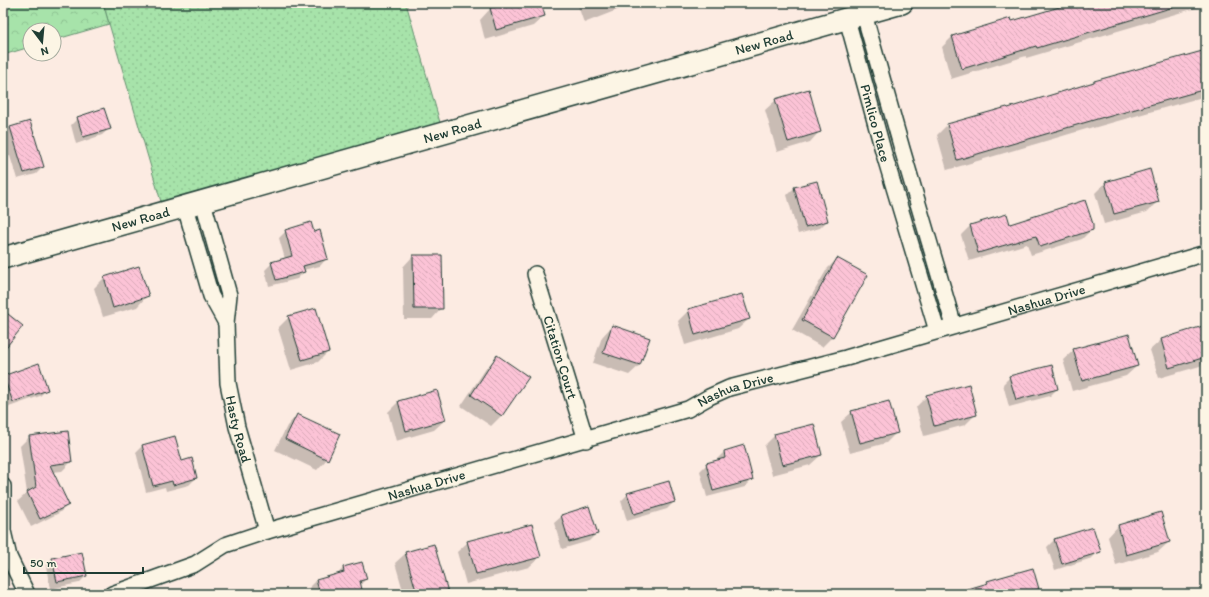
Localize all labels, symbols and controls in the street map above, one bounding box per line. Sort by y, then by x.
north arrow [22,22,62,62]
street label: New Road [733,26,796,59]
text: N [39,44,50,58]
street label: Pimlico Place [856,82,894,165]
street label: New Road [422,115,484,147]
street label: New Road [110,203,172,236]
street label: Nashua Drive [1006,281,1088,319]
street label: Citation Court [539,313,581,401]
street label: Nashua Drive [694,369,776,411]
street label: Hasty Road [222,394,255,465]
street label: Nashua Drive [386,466,468,505]
scale bar [24,549,143,575]
text: 50 m [30,556,56,570]

